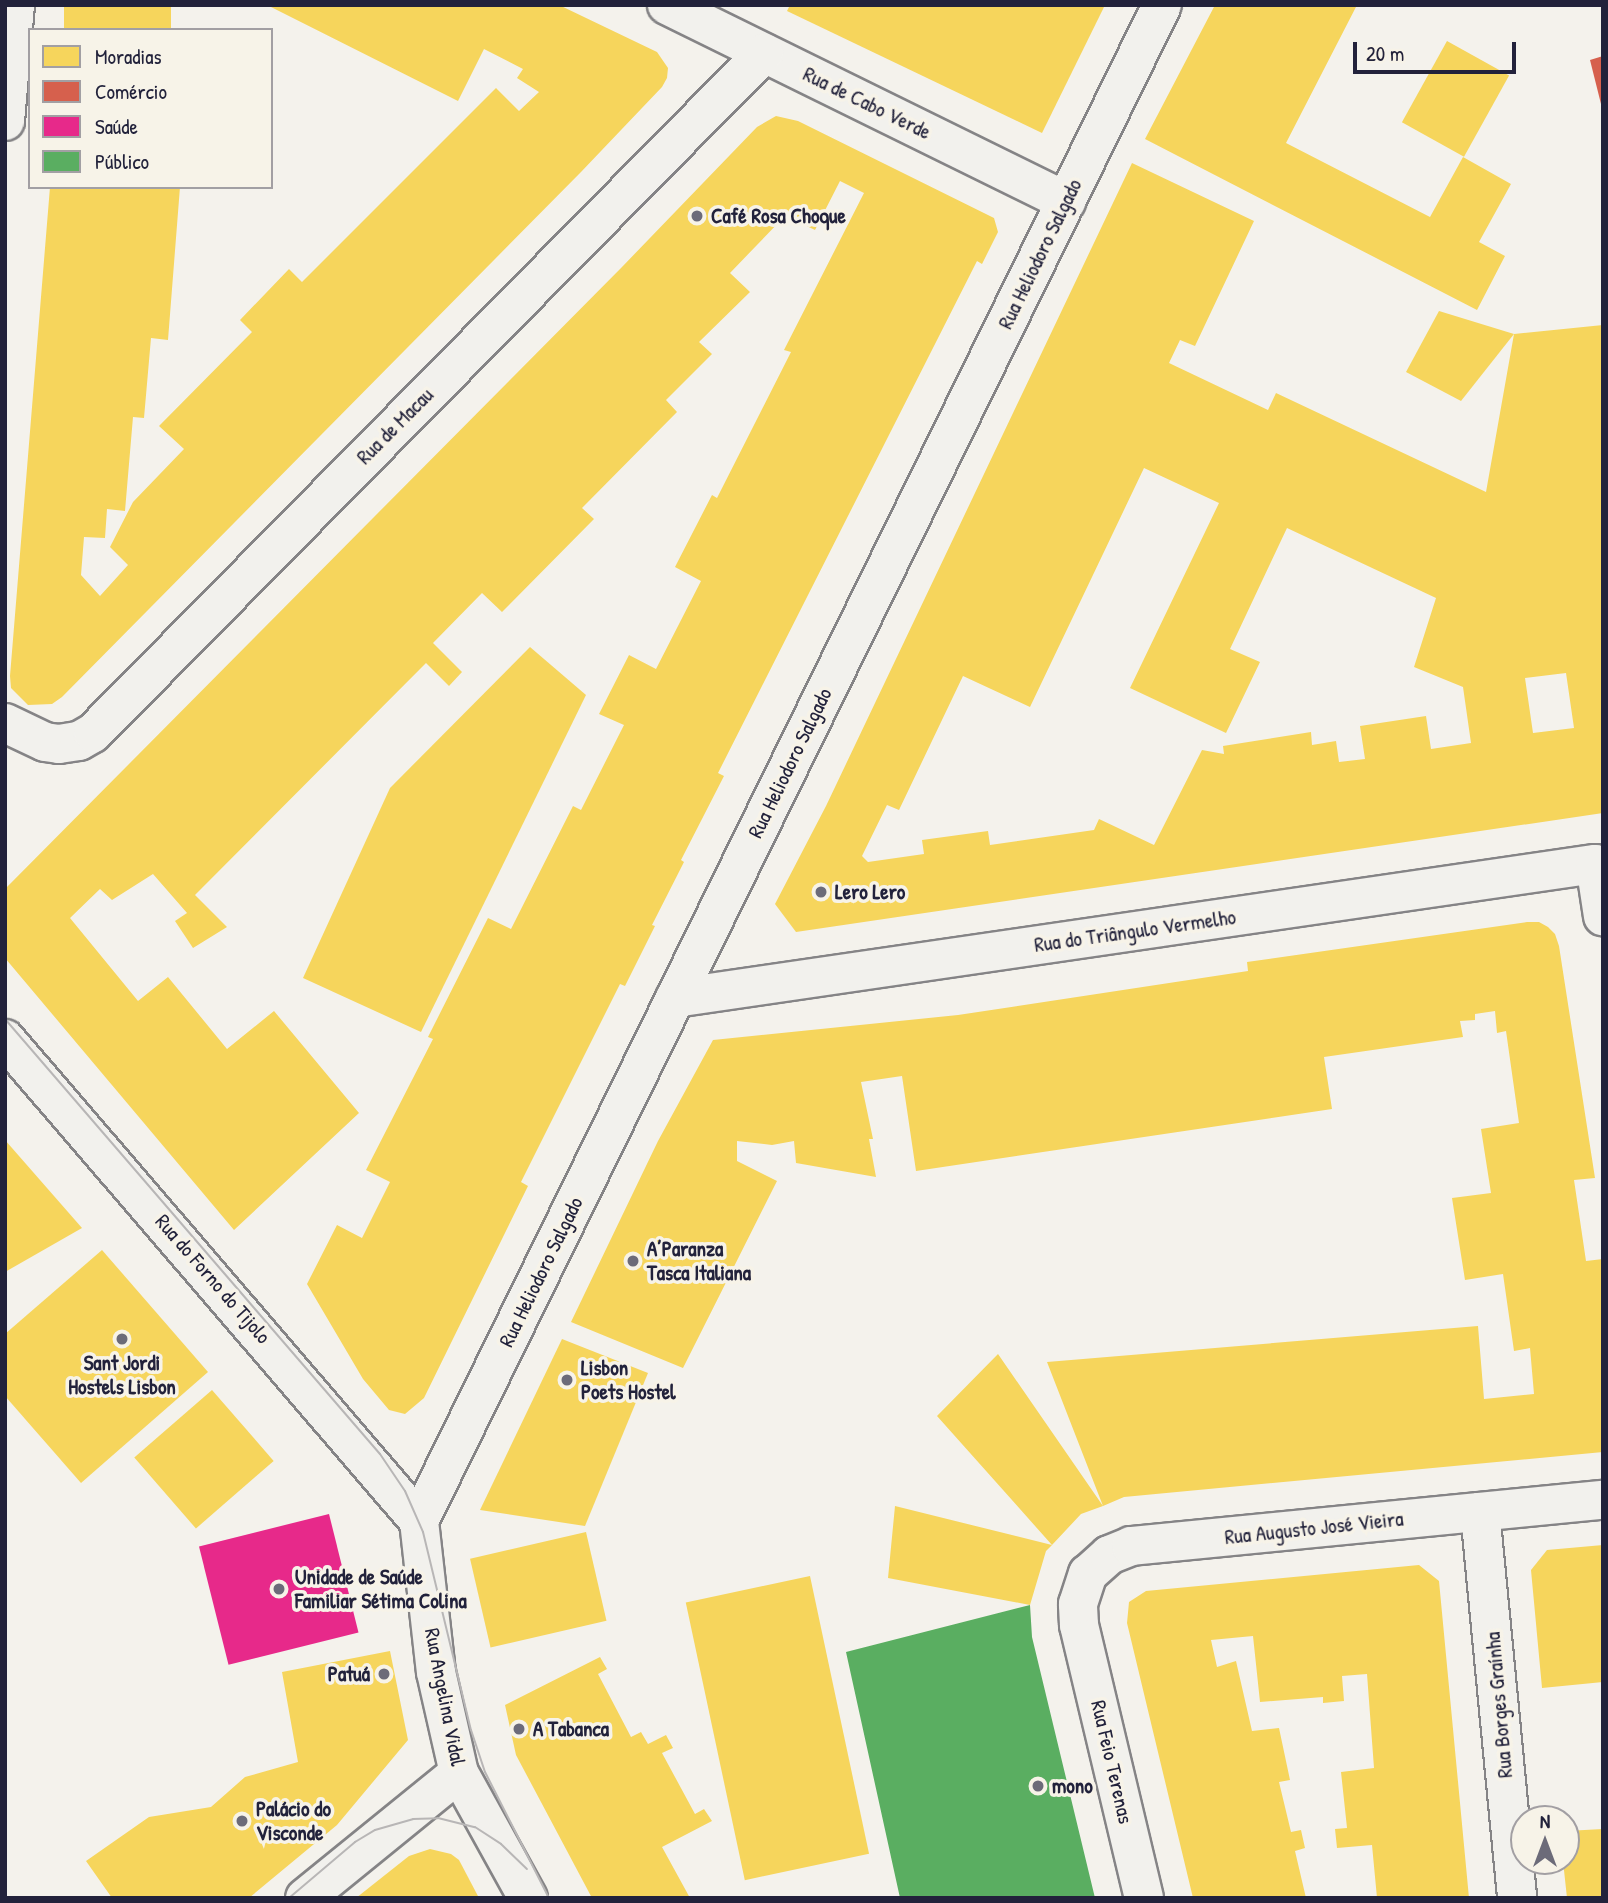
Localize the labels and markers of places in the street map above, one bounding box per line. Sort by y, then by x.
place label: Café Rosa Choque [711,203,846,229]
marker: Café Rosa Choque [689,208,705,224]
place label: Lero Lero [835,879,905,905]
marker: Lero Lero [813,884,829,900]
place label: A’Paranza Tasca Italiana [647,1236,751,1286]
marker: A’Paranza Tasca Italiana [625,1253,641,1269]
marker: Sant Jordi Hostels Lisbon [114,1331,130,1347]
place label: Sant Jordi Hostels Lisbon [68,1350,176,1400]
place label: Lisbon Poets Hostel [581,1355,676,1405]
marker: Lisbon Poets Hostel [559,1372,575,1388]
place label: Unidade de Saúde Familiar Sétima Colina [295,1564,467,1614]
marker: Unidade de Saúde Familiar Sétima Colina [269,1579,289,1599]
place label: Patuá [328,1661,370,1687]
marker: Patuá [376,1666,392,1682]
place label: A Tabanca [533,1716,609,1742]
marker: A Tabanca [511,1721,527,1737]
place label: mono [1052,1773,1093,1799]
marker: mono [1030,1778,1046,1794]
place label: Palácio do Visconde [256,1796,331,1846]
marker: Palácio do Visconde [234,1813,250,1829]

